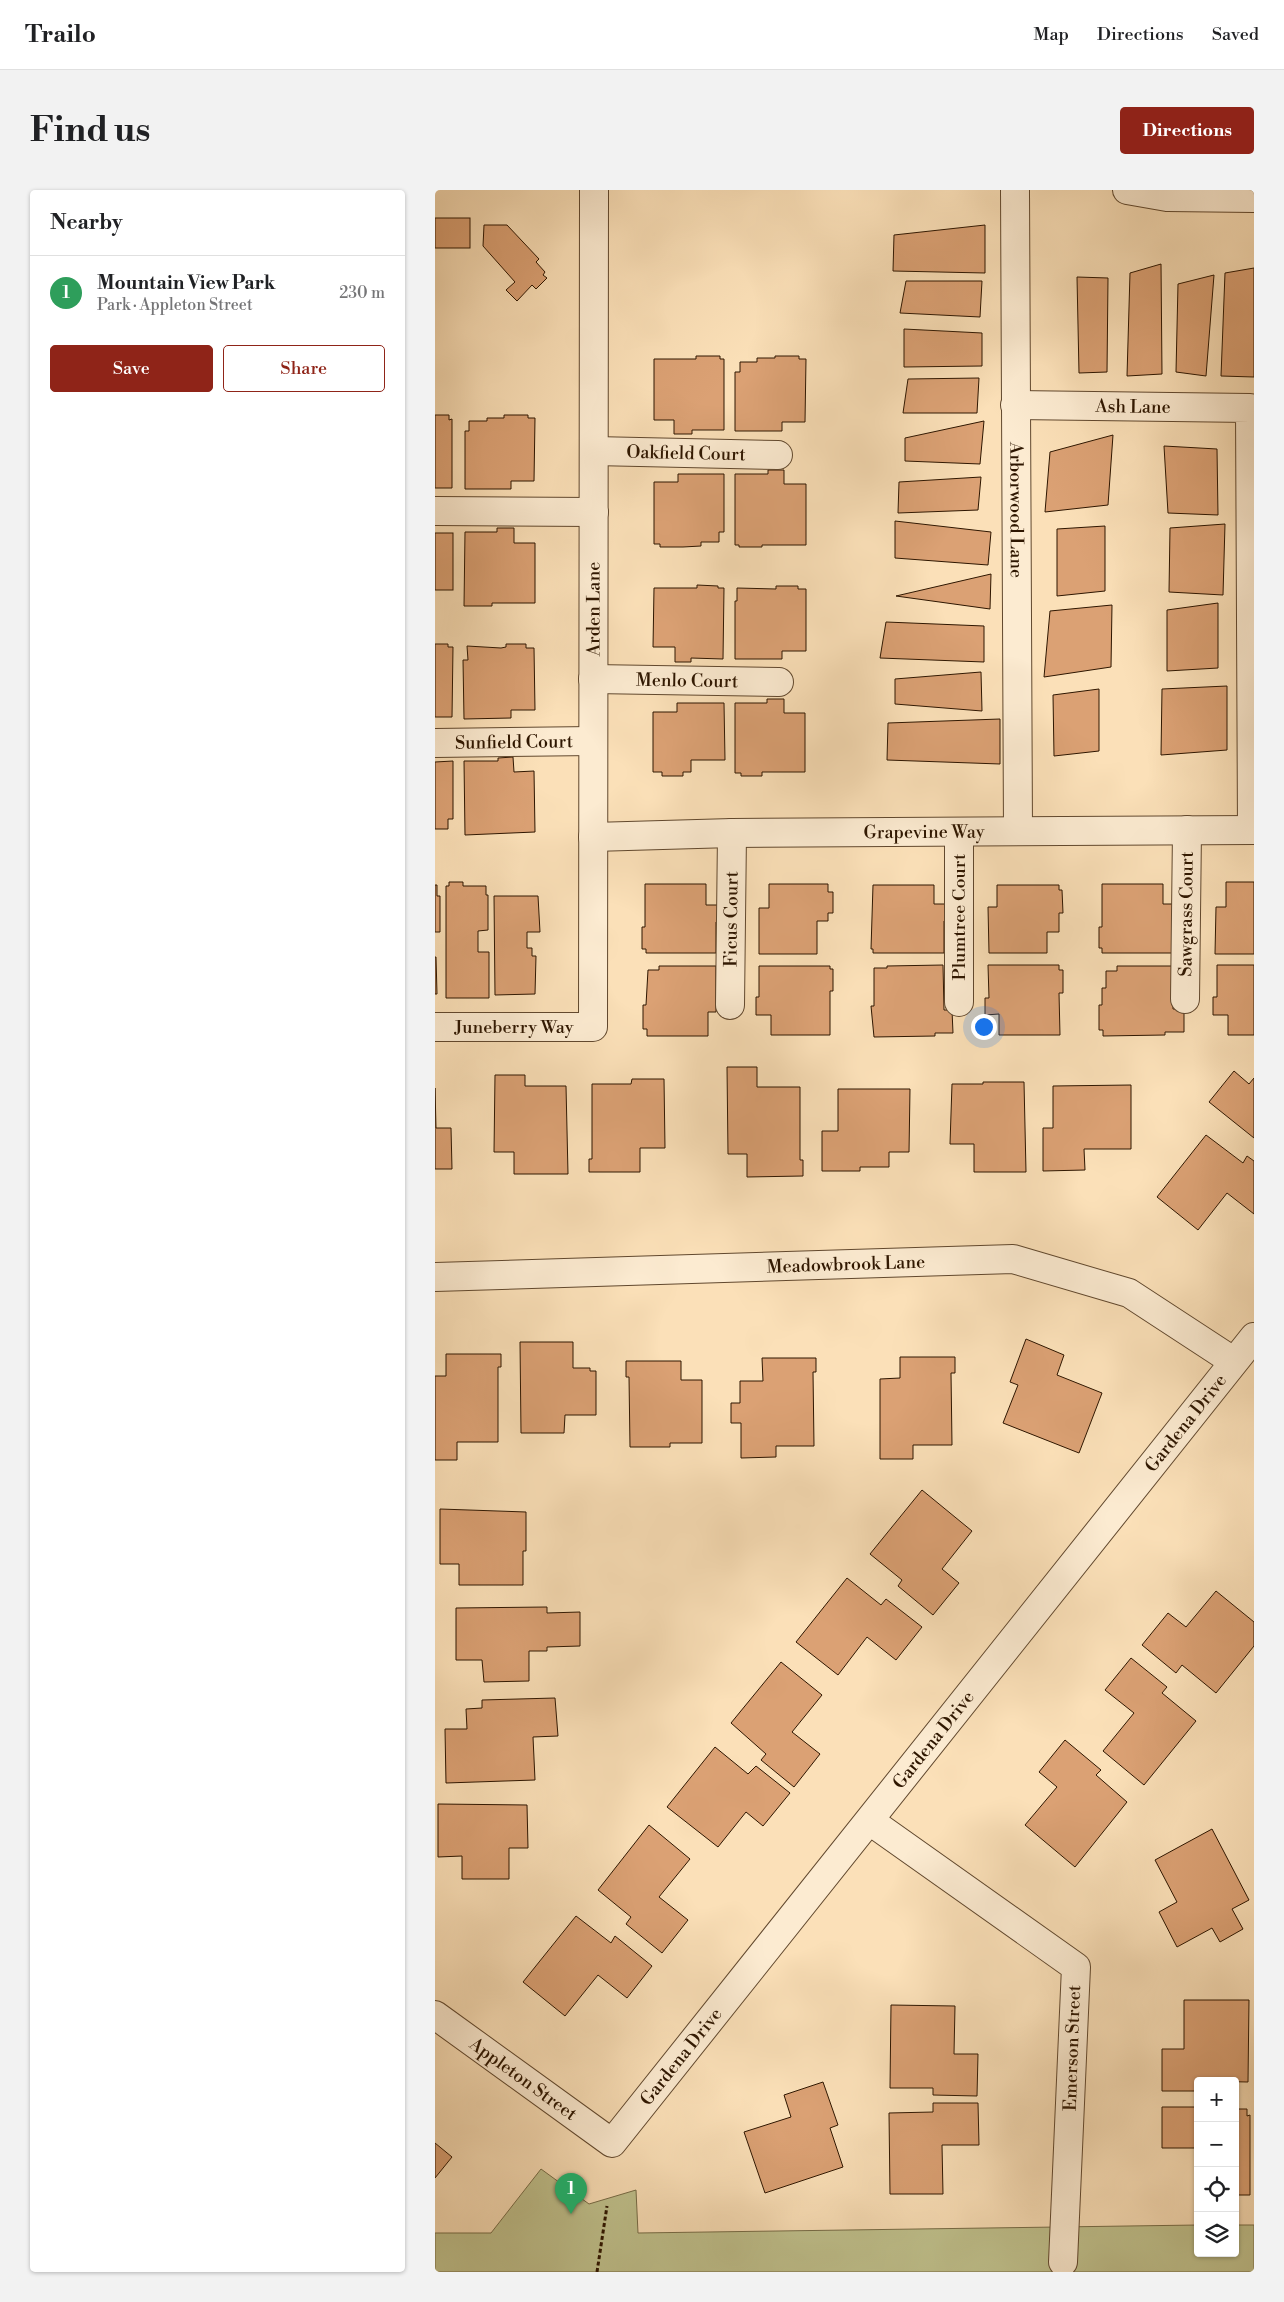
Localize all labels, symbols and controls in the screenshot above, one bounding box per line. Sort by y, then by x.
text: Trailo [25,20,96,50]
text: Map [1033,23,1069,46]
text: Directions [1097,23,1184,46]
text: Saved [1212,23,1259,46]
button: Directions [1120,107,1254,154]
text: Find us [30,109,150,152]
text: Nearby [50,210,123,236]
text: Mountain View Park [97,271,276,295]
text: 1 [62,283,70,303]
text: 230 m [339,283,385,303]
text: Park · Appleton Street [97,295,253,315]
button: Save [50,345,213,392]
button: Share [223,345,385,392]
street label: Ash Lane [1094,395,1171,419]
street label: Oakfield Court [626,441,747,466]
street label: Arborwood Lane [1004,441,1028,578]
street label: Arden Lane [582,562,606,657]
street label: Menlo Court [636,669,739,693]
street label: Sunfield Court [455,730,574,755]
street label: Grapevine Way [863,821,985,844]
street label: Sawgrass Court [1174,851,1199,977]
street label: Plumtree Court [948,853,971,980]
street label: Ficus Court [719,870,744,967]
your location [971,1014,997,1040]
street label: Juneberry Way [453,1016,574,1039]
street label: Meadowbrook Lane [766,1251,925,1279]
street label: Gardena Drive [1140,1370,1232,1477]
street label: Gardena Drive [888,1686,980,1794]
street label: Emerson Street [1059,1984,1086,2112]
street label: Gardena Drive [635,2003,727,2110]
street label: Appleton Street [464,2032,582,2126]
map controls [1194,2077,1239,2257]
button: + [1194,2077,1239,2122]
button: − [1194,2122,1239,2167]
button: locate [1194,2167,1239,2212]
pin: 1 [555,2173,587,2214]
button: layers [1194,2212,1239,2257]

